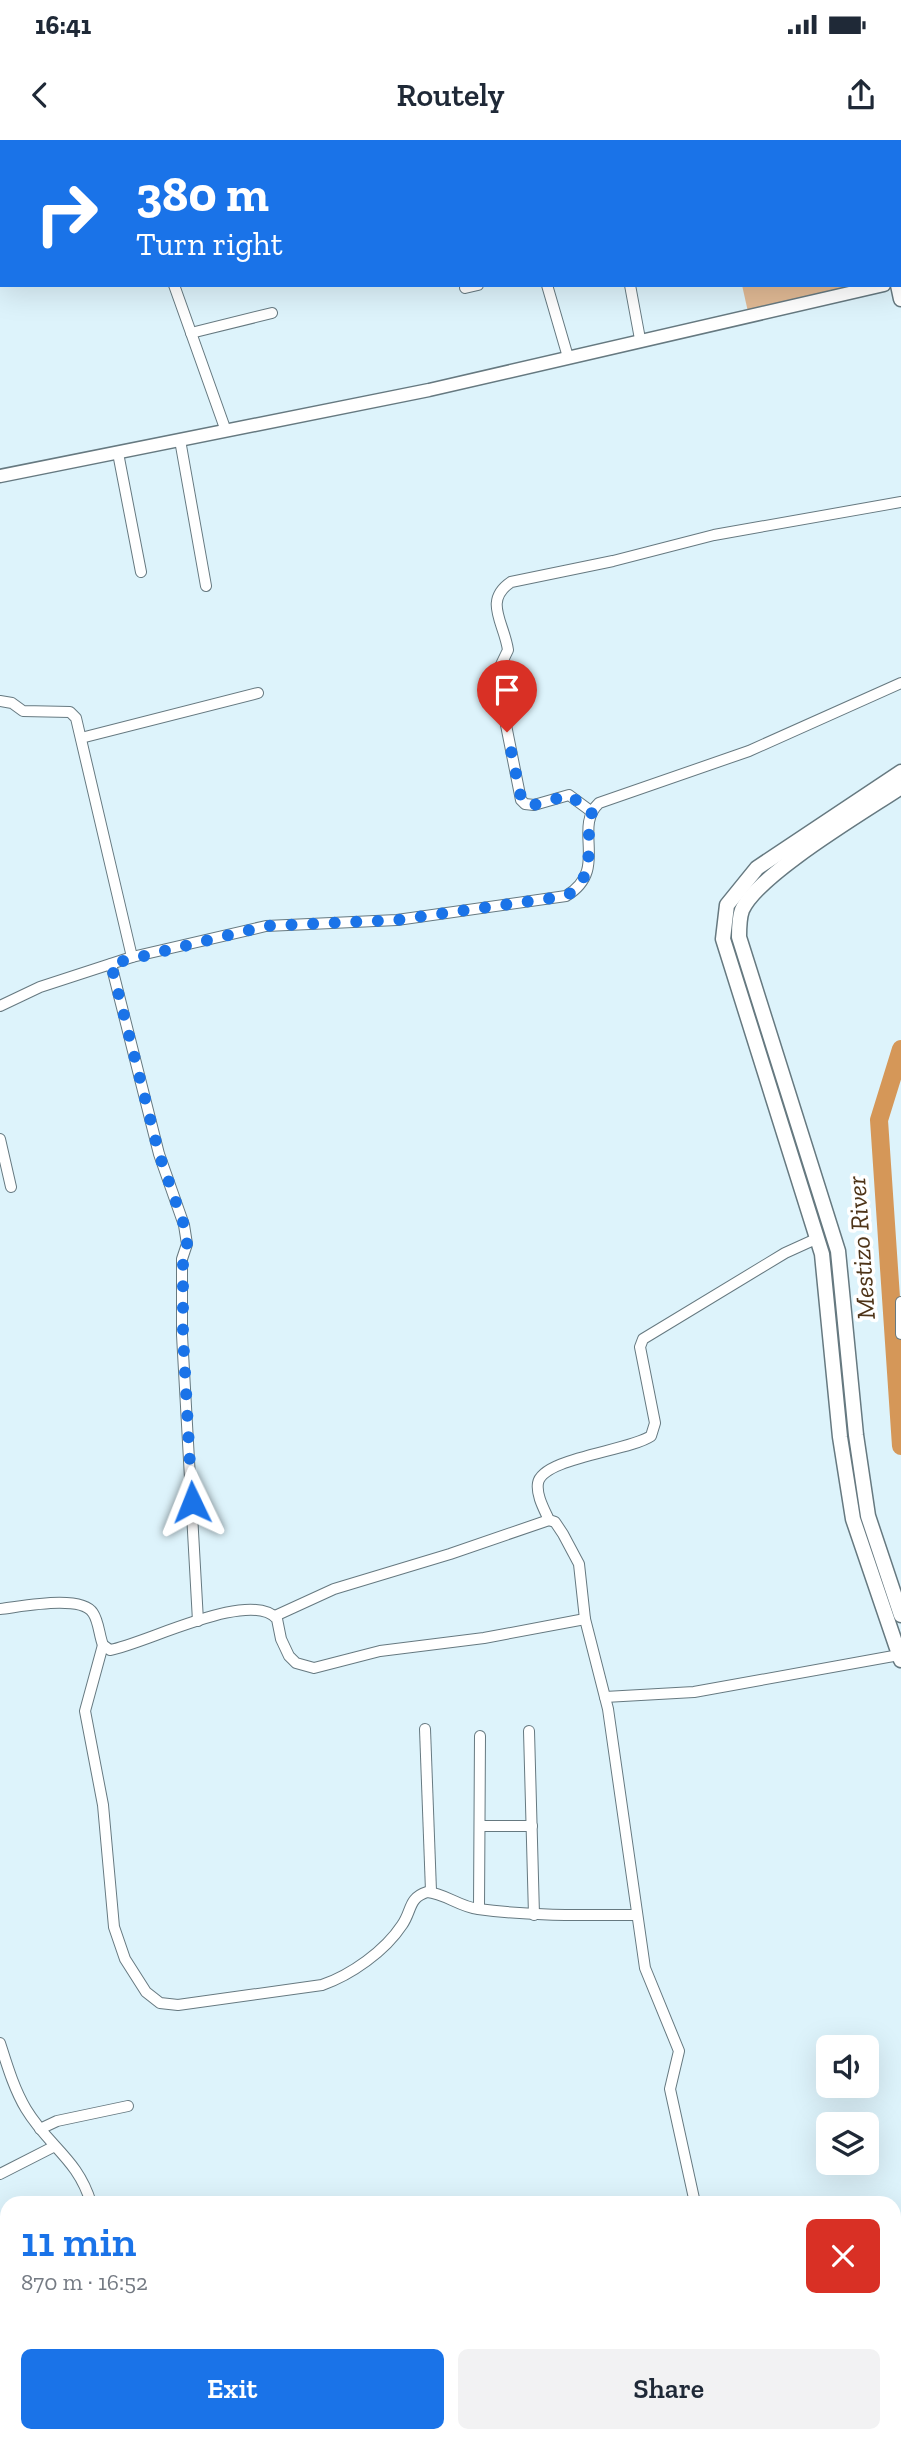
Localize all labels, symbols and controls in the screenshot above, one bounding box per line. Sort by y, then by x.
text: 16:41 [35,9,91,41]
icon: back [21,76,59,114]
text: Routely [397,76,504,114]
icon: share [842,76,880,114]
text: 380 m [136,165,269,224]
icon: right [21,168,112,259]
text: Turn right [136,225,283,263]
pin [477,660,537,732]
icon: arrive [488,671,526,709]
water label: Mestizo River [840,1175,882,1321]
position arrow [155,1465,229,1539]
map controls [816,2035,879,2175]
button: sound [816,2035,879,2098]
button: layers [816,2112,879,2175]
text: 11 min [21,2216,136,2267]
button: close [806,2219,880,2293]
text: 870 m · 16:52 [21,2268,148,2296]
button: Exit [21,2349,444,2429]
button: Share [458,2349,880,2429]

